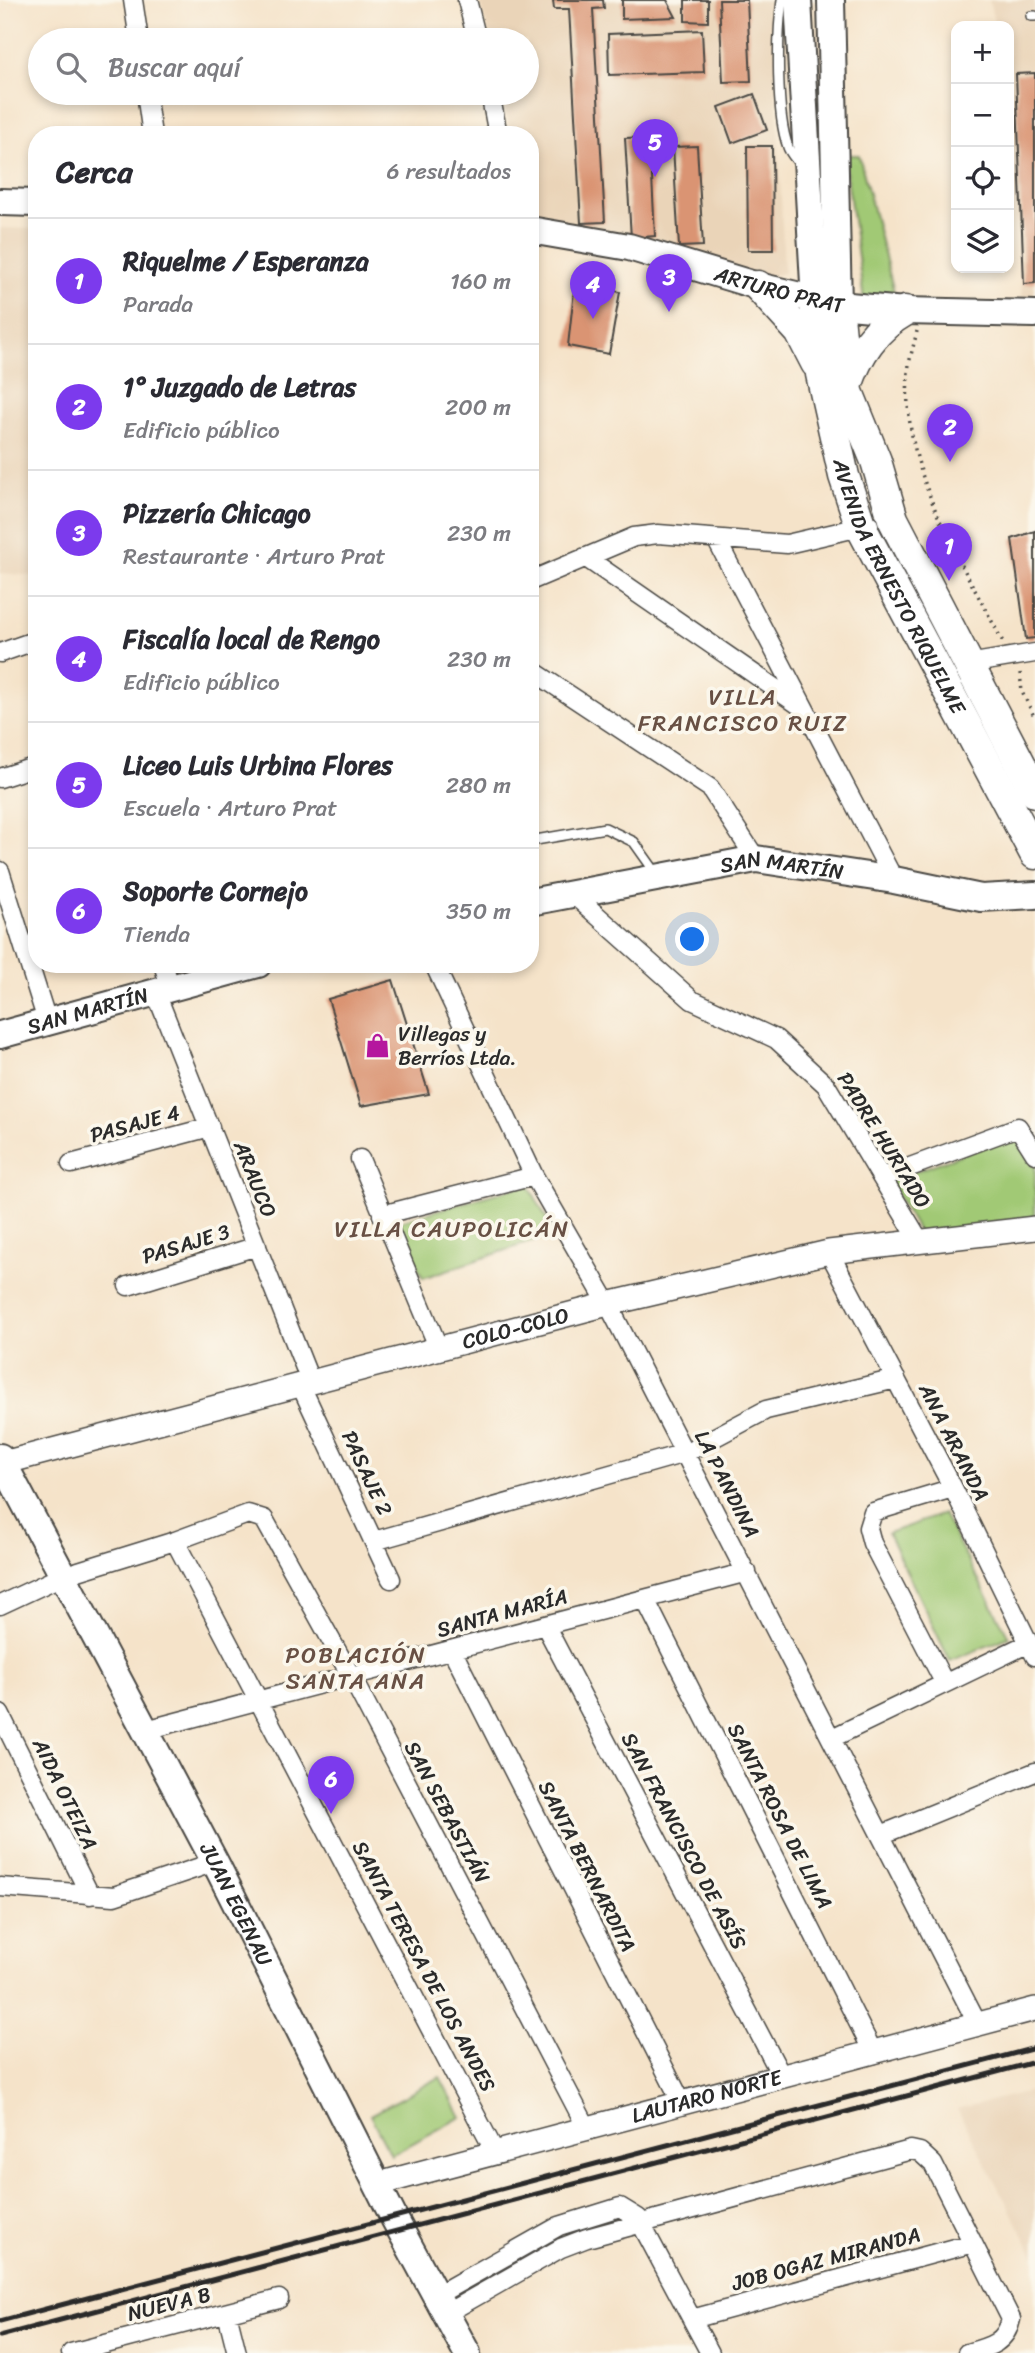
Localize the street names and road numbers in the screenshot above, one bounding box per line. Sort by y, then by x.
street label: ARTURO PRAT [709,255,847,325]
street label: AVENIDA ERNESTO RIQUELME [821,454,977,722]
street label: SAN MARTÍN [717,839,846,891]
street label: SAN MARTÍN [23,976,153,1046]
street label: PADRE HURTADO [827,1064,941,1216]
street label: PASAJE 4 [86,1094,184,1154]
street label: ARAUCO [222,1134,288,1223]
street label: PASAJE 3 [137,1213,235,1275]
street label: COLO-COLO [458,1296,573,1361]
street label: ANA ARANDA [907,1375,1000,1508]
street label: LA PANDINA [683,1423,771,1545]
street label: PASAJE 2 [331,1424,403,1522]
street label: SANTA MARÍA [432,1577,572,1649]
street label: SANTA ROSA DE LIMA [717,1716,843,1916]
street label: SAN FRANCISCO DE ASÍS [610,1725,758,1957]
street label: AIDA OTEIZA [21,1731,109,1857]
street label: SAN SEBASTIÁN [393,1734,501,1891]
street label: SANTA BERNARDITA [527,1774,647,1958]
street label: SANTA TERESA DE LOS ANDES [341,1833,507,2099]
street label: JUAN EGENAU [188,1835,284,1973]
street label: LAUTARO NORTE [627,2058,787,2135]
street label: JOB OGAZ MIRANDA [726,2216,925,2303]
street label: NUEVA B [123,2275,215,2333]

